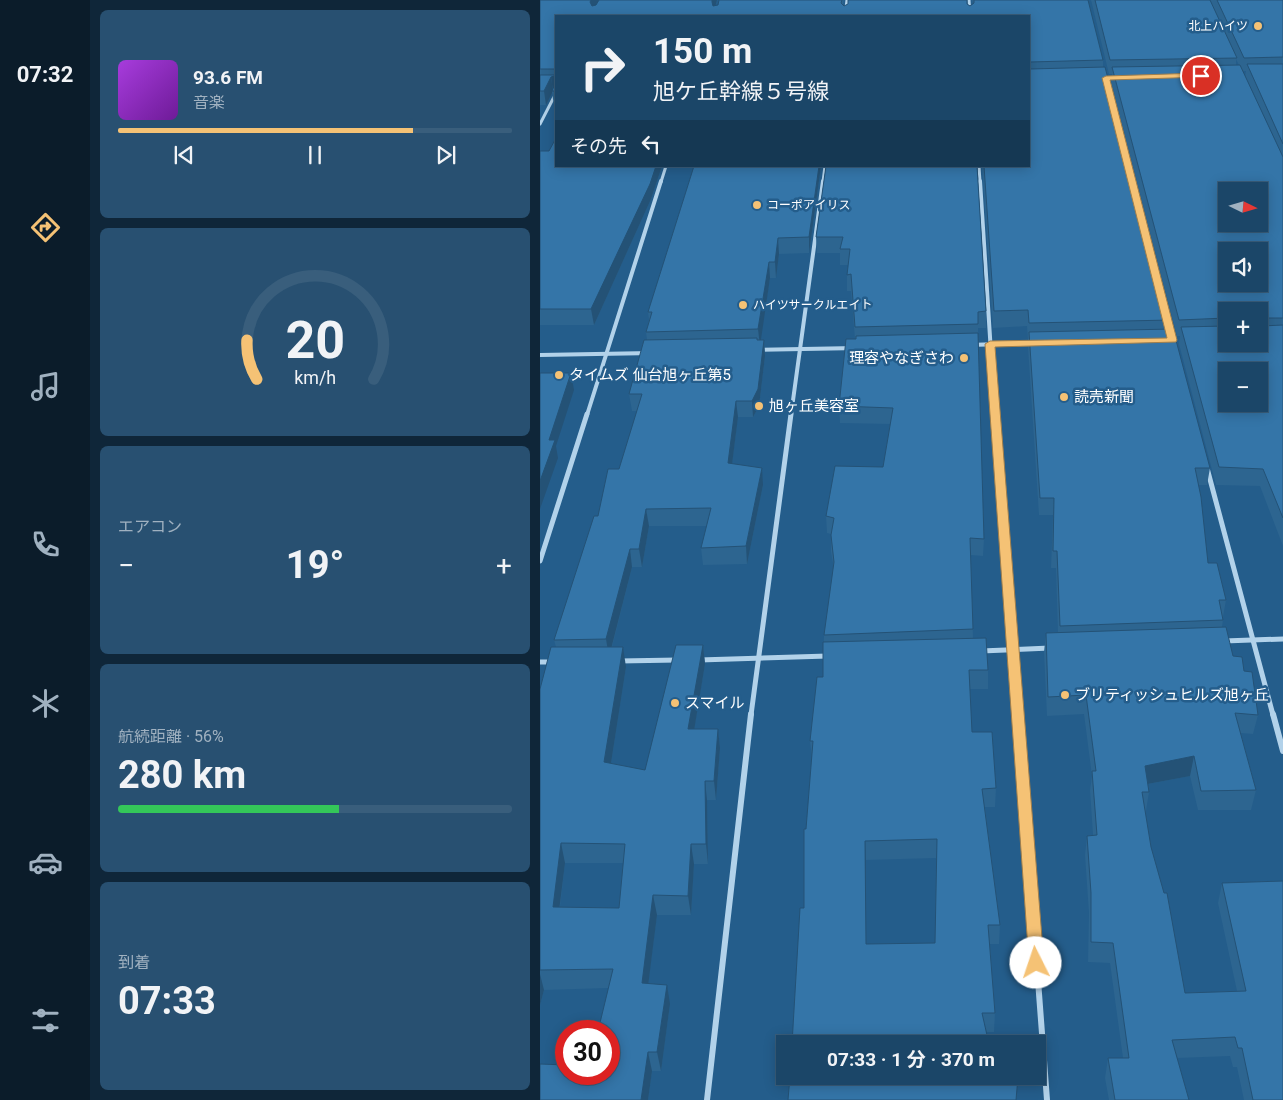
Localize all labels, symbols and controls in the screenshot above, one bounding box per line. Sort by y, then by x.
place label: 北上ハイツ [1188,19,1248,33]
marker: 北上ハイツ [1252,20,1264,32]
text: 150 m [653,31,752,72]
icon: right [570,35,635,100]
pin [1180,55,1222,97]
text: 07:32 [17,62,73,87]
icon: arrive [1187,62,1215,90]
text: 93.6 FM [193,66,263,89]
text: 旭ケ丘幹線５号線 [653,79,829,104]
text: 音楽 [193,93,225,112]
icon: left [637,130,665,158]
text: その先 [570,135,627,158]
icon: previous [170,141,198,169]
icon: pause [301,141,329,169]
icon: next [432,141,460,169]
north arrow [1218,182,1268,232]
map controls [1218,182,1268,412]
place label: コーポアイリス [767,198,850,212]
marker: コーポアイリス [751,199,763,211]
icon: directions [28,210,63,245]
button: sound [1218,242,1268,292]
place label: ハイツサークルエイト [753,298,872,312]
marker: ハイツサークルエイト [737,299,749,311]
button: + [1218,302,1268,352]
text: 20 [285,310,345,371]
place label: 理容やなぎさわ [849,349,954,367]
marker: 理容やなぎさわ [958,352,970,364]
button: − [1218,362,1268,412]
place label: タイムズ 仙台旭ヶ丘第5 [569,366,731,384]
text: km/h [294,367,336,388]
icon: music [28,369,63,404]
marker: タイムズ 仙台旭ヶ丘第5 [553,369,565,381]
place label: 読売新聞 [1074,388,1134,406]
marker: 読売新聞 [1058,391,1070,403]
place label: 旭ヶ丘美容室 [769,397,859,415]
marker: 旭ヶ丘美容室 [753,400,765,412]
text: エアコン [118,517,182,536]
icon: phone [28,527,63,562]
text: 19° [286,543,344,587]
text: − [118,549,134,582]
text: + [496,549,512,582]
icon: climate [28,686,63,721]
place label: ブリティッシュヒルズ旭ヶ丘 [1075,686,1269,704]
marker: ブリティッシュヒルズ旭ヶ丘 [1059,689,1071,701]
place label: スマイル [685,694,745,712]
marker: スマイル [669,697,681,709]
text: 航続距離 · 56% [118,727,224,746]
text: 280 km [118,753,246,797]
icon: car [28,845,63,880]
position arrow [1009,936,1061,988]
text: 到着 [118,953,150,972]
text: 07:33 [118,979,216,1023]
icon: filters [28,1003,63,1038]
speed limit sign: 30 [555,1020,620,1085]
text: 07:33 · 1 分 · 370 m [827,1048,995,1071]

